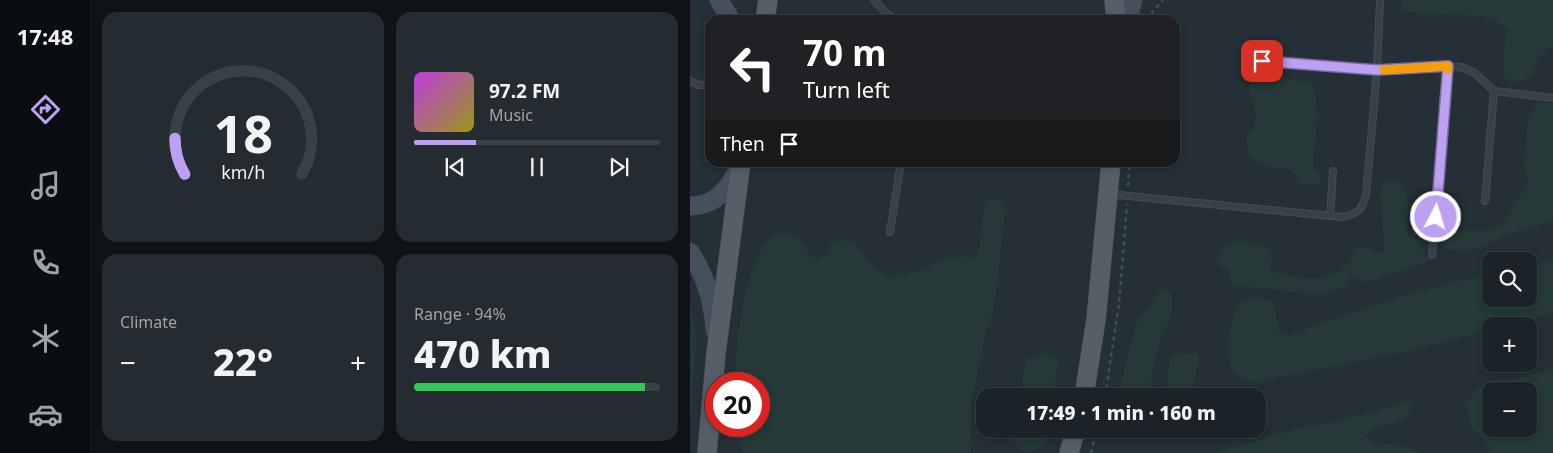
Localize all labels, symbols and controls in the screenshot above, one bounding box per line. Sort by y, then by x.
text: 17:48 [17,21,73,51]
text: 70 m [803,29,886,76]
icon: left [720,35,785,100]
pin [1241,40,1283,82]
icon: arrive [1248,47,1276,75]
text: Turn left [803,74,890,104]
text: 97.2 FM [489,78,560,104]
icon: directions [28,92,63,127]
text: 18 [213,97,273,168]
text: Music [489,104,533,126]
icon: arrive [775,130,803,158]
text: Then [720,131,765,157]
icon: previous [441,153,469,181]
icon: pause [523,153,551,181]
icon: next [605,153,633,181]
text: km/h [221,160,265,184]
icon: music [28,168,63,203]
position arrow [1409,190,1461,242]
icon: phone [28,245,63,280]
map controls [1482,252,1537,437]
button: search [1482,252,1537,307]
text: Range · 94% [414,303,506,325]
text: Climate [120,311,177,333]
button: + [1482,317,1537,372]
icon: climate [28,321,63,356]
text: 470 km [414,327,552,379]
text: 22° [213,335,273,387]
text: − [120,343,136,381]
text: + [350,343,366,381]
speed limit sign: 20 [705,372,770,437]
button: − [1482,382,1537,437]
icon: car [28,397,63,432]
text: 17:49 · 1 min · 160 m [1026,400,1216,426]

